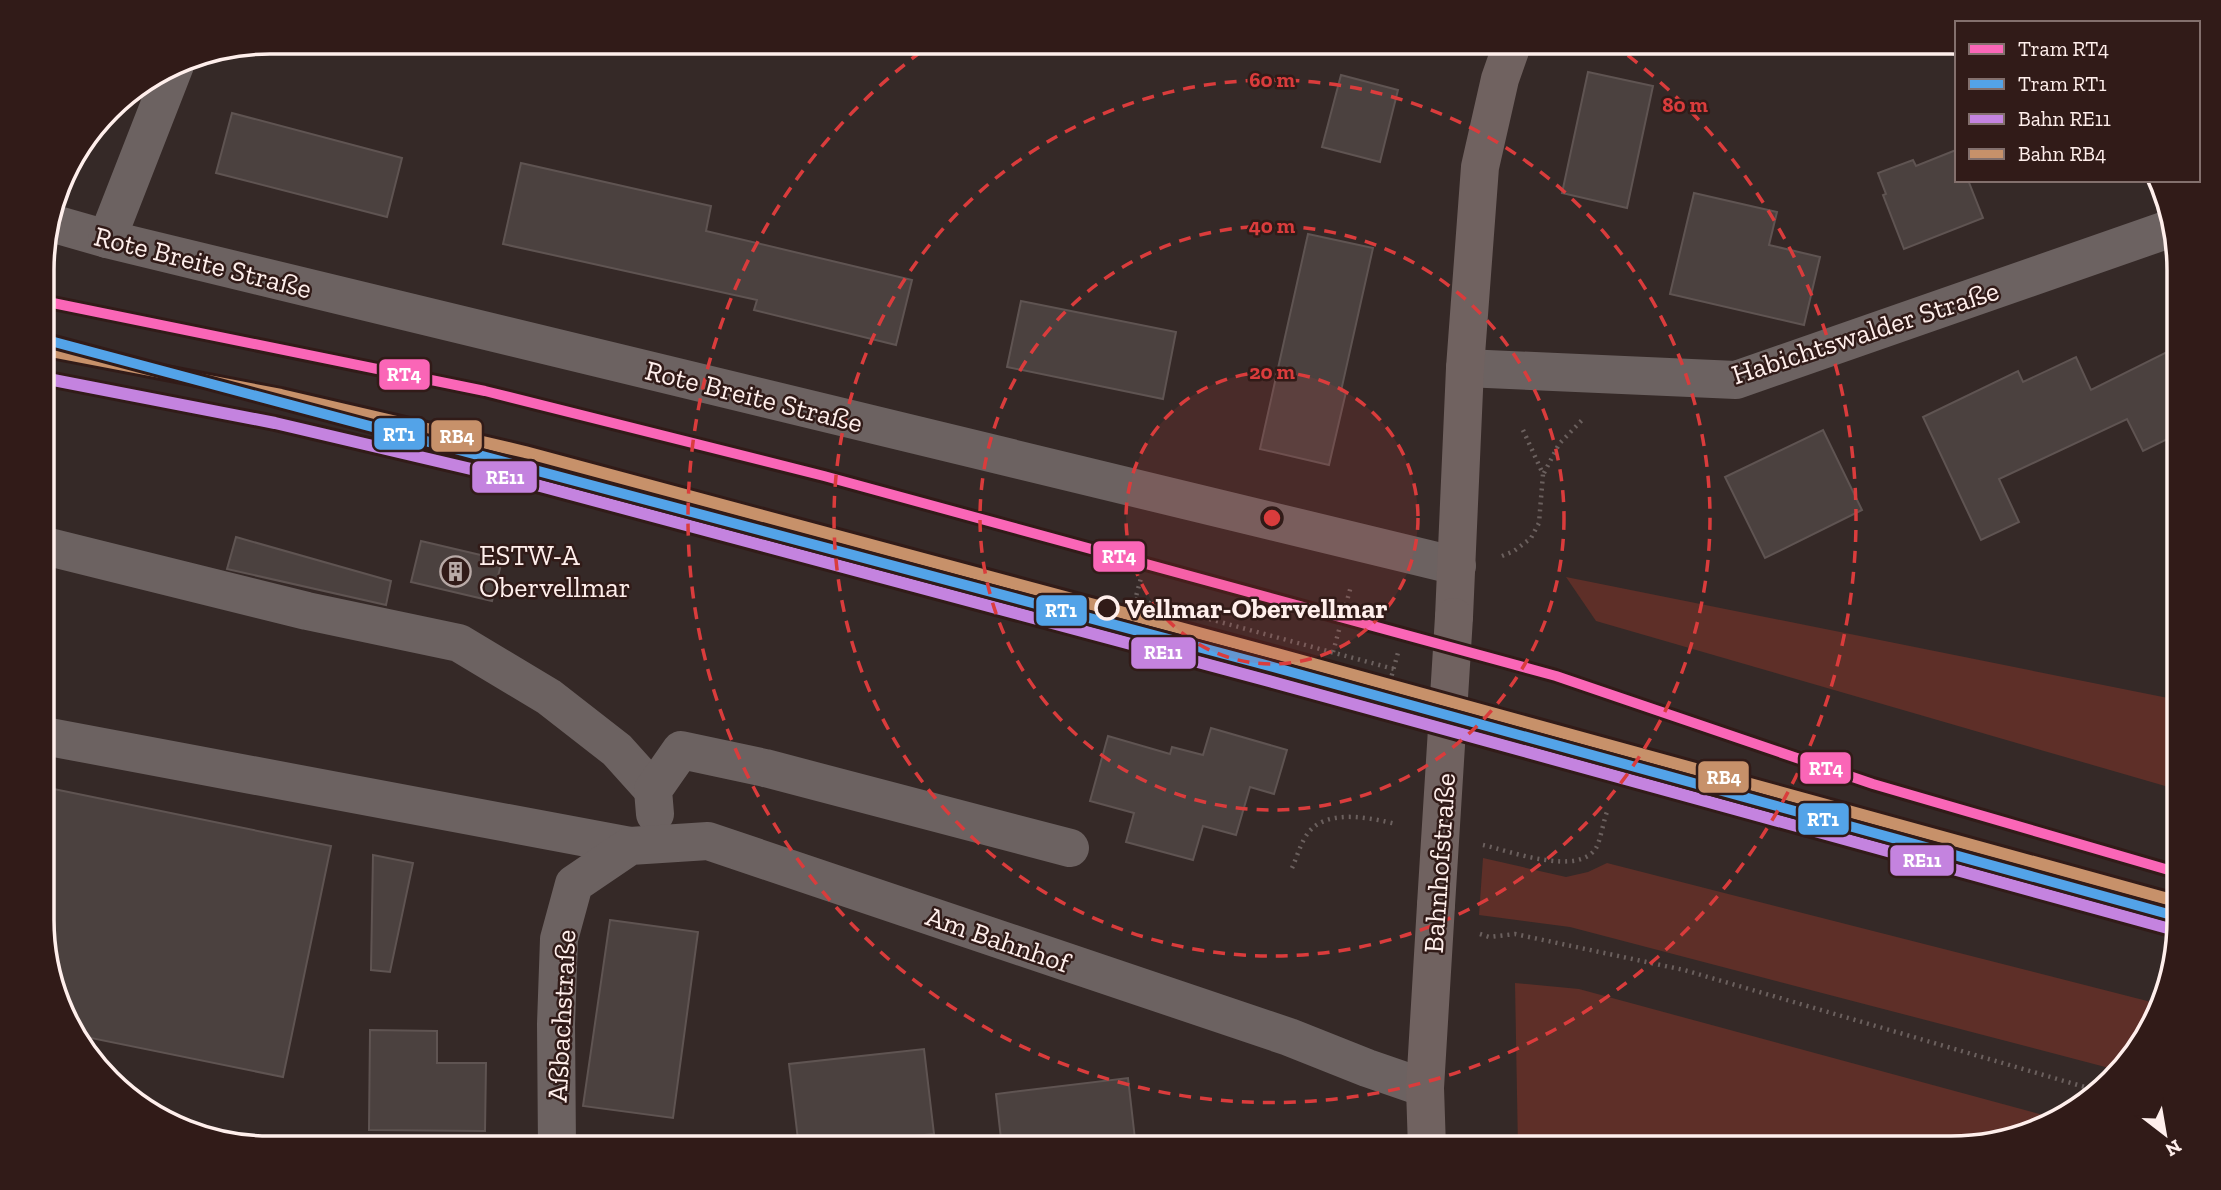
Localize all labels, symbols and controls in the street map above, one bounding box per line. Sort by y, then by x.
legend [1955,21,2200,182]
text: Tram RT4 [2018,36,2109,61]
text: 60 m [1249,67,1295,92]
text: Tram RT1 [2018,71,2106,96]
text: 80 m [1662,92,1708,117]
text: Bahn RE11 [2018,106,2111,131]
text: Bahn RB4 [2018,141,2106,166]
text: 40 m [1249,213,1296,238]
street label: Rote Breite Straße [91,220,315,305]
street label: Habichtswalder Straße [1727,274,2003,391]
street label: Rote Breite Straße [642,354,866,439]
line badge: RT4 [378,358,431,391]
text: 20 m [1249,359,1295,384]
text: RT4 [387,363,421,386]
line badge: RT1 [373,417,426,451]
line badge: RB4 [430,419,483,453]
text: RT1 [383,423,415,446]
text: RB4 [440,425,475,448]
line badge: RE11 [471,460,538,494]
text: RE11 [486,466,525,489]
centre of rings [1260,506,1284,530]
place label: ESTW-A Obervellmar [479,539,630,604]
line badge: RT4 [1092,540,1146,573]
text: RT4 [1102,545,1136,568]
building icon: ESTW-A Obervellmar [439,554,473,588]
place label: Vellmar-Obervellmar [1125,592,1388,625]
line badge: RT1 [1035,594,1088,627]
marker: Vellmar-Obervellmar [1095,596,1119,620]
text: RT1 [1045,599,1077,622]
line badge: RE11 [1130,636,1197,670]
text: RE11 [1144,641,1183,664]
line badge: RT4 [1799,751,1852,785]
text: RT4 [1809,757,1843,780]
line badge: RB4 [1697,760,1750,794]
text: RB4 [1707,766,1742,789]
street label: Bahnhofstraße [1417,772,1462,954]
line badge: RT1 [1797,802,1850,836]
text: RT1 [1807,808,1839,831]
line badge: RE11 [1889,844,1955,877]
text: RE11 [1903,849,1942,872]
street label: Am Bahnhof [922,899,1076,980]
street label: Aßbachstraße [540,929,583,1103]
north arrow [2130,1099,2200,1169]
text: N [2161,1135,2186,1162]

